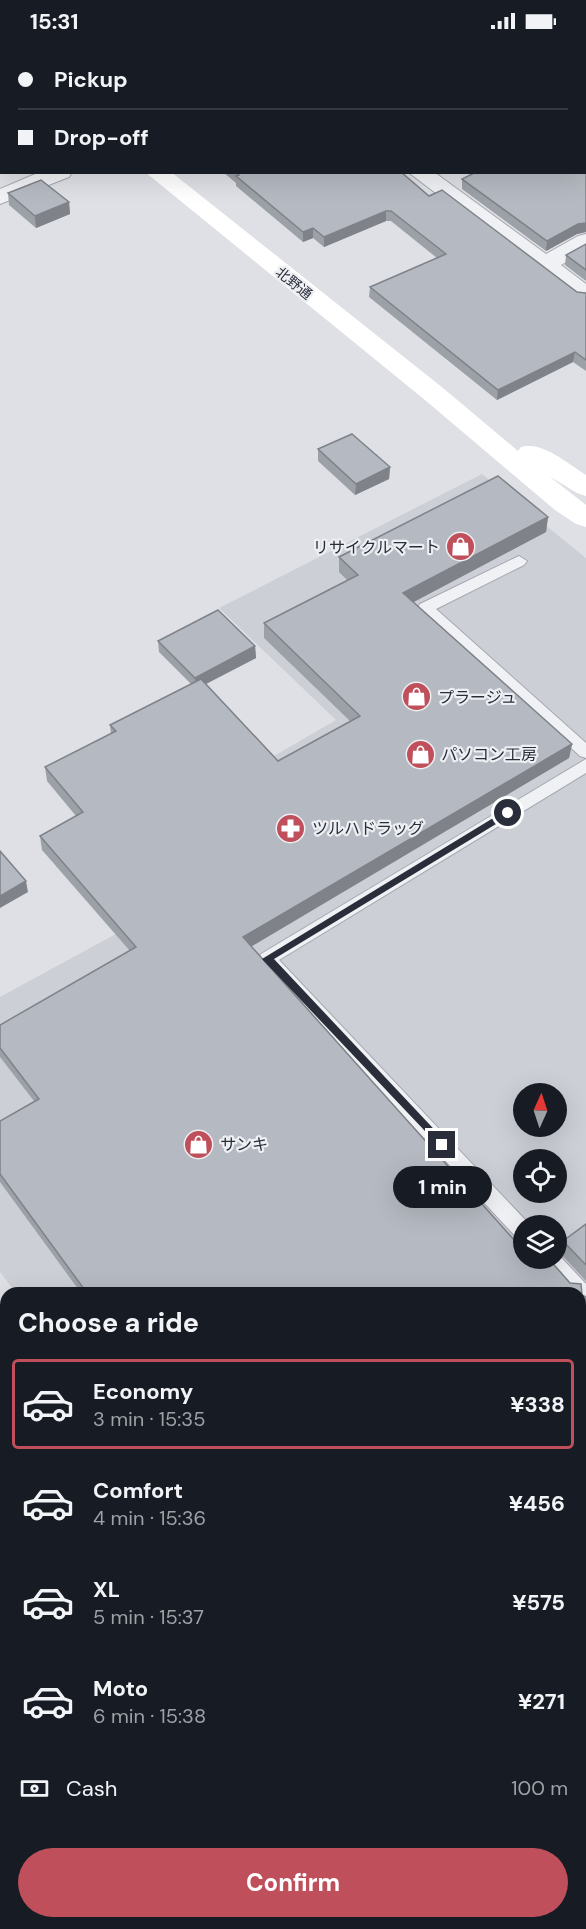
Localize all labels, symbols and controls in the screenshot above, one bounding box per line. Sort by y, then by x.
text: 15:31 [30,7,78,36]
text: Pickup [54,65,128,94]
text: Drop-off [54,123,149,152]
street label: 北野通 [272,263,316,303]
shop icon: リサイクルマート [445,531,477,563]
place label: リサイクルマート [313,537,440,558]
shop icon: プラージュ [401,681,433,713]
place label: プラージュ [438,687,517,708]
shop icon: パソコン工房 [404,738,436,770]
place label: パソコン工房 [441,744,537,765]
route start [494,799,521,826]
pharmacy icon: ツルハドラッグ [275,812,307,844]
place label: ツルハドラッグ [312,818,424,839]
north arrow [513,1083,567,1137]
map controls [513,1083,567,1269]
shop icon: サンキ [183,1128,215,1160]
route end [428,1131,455,1158]
place label: サンキ [220,1134,268,1155]
button: locate [513,1149,567,1203]
callout: 1 min [392,1166,492,1208]
text: 1 min [418,1174,467,1200]
button: layers [513,1215,567,1269]
text: Choose a ride [18,1305,199,1340]
icon: car [21,1377,75,1431]
text: Economy [93,1377,193,1406]
text: ¥338 [510,1390,565,1419]
text: 3 min · 15:35 [93,1406,205,1432]
icon: car [21,1476,75,1530]
text: Comfort [93,1476,183,1505]
text: ¥456 [509,1489,565,1518]
text: 4 min · 15:36 [93,1505,206,1531]
icon: car [21,1575,75,1629]
text: XL [93,1575,120,1604]
text: ¥575 [512,1588,565,1617]
text: 5 min · 15:37 [93,1604,204,1630]
icon: car [21,1674,75,1728]
text: Moto [93,1674,148,1703]
text: ¥271 [518,1687,565,1716]
text: 6 min · 15:38 [93,1703,206,1729]
icon: cash [18,1772,51,1805]
text: Cash [66,1774,117,1803]
text: 100 m [511,1775,568,1801]
button: Confirm [18,1848,568,1917]

